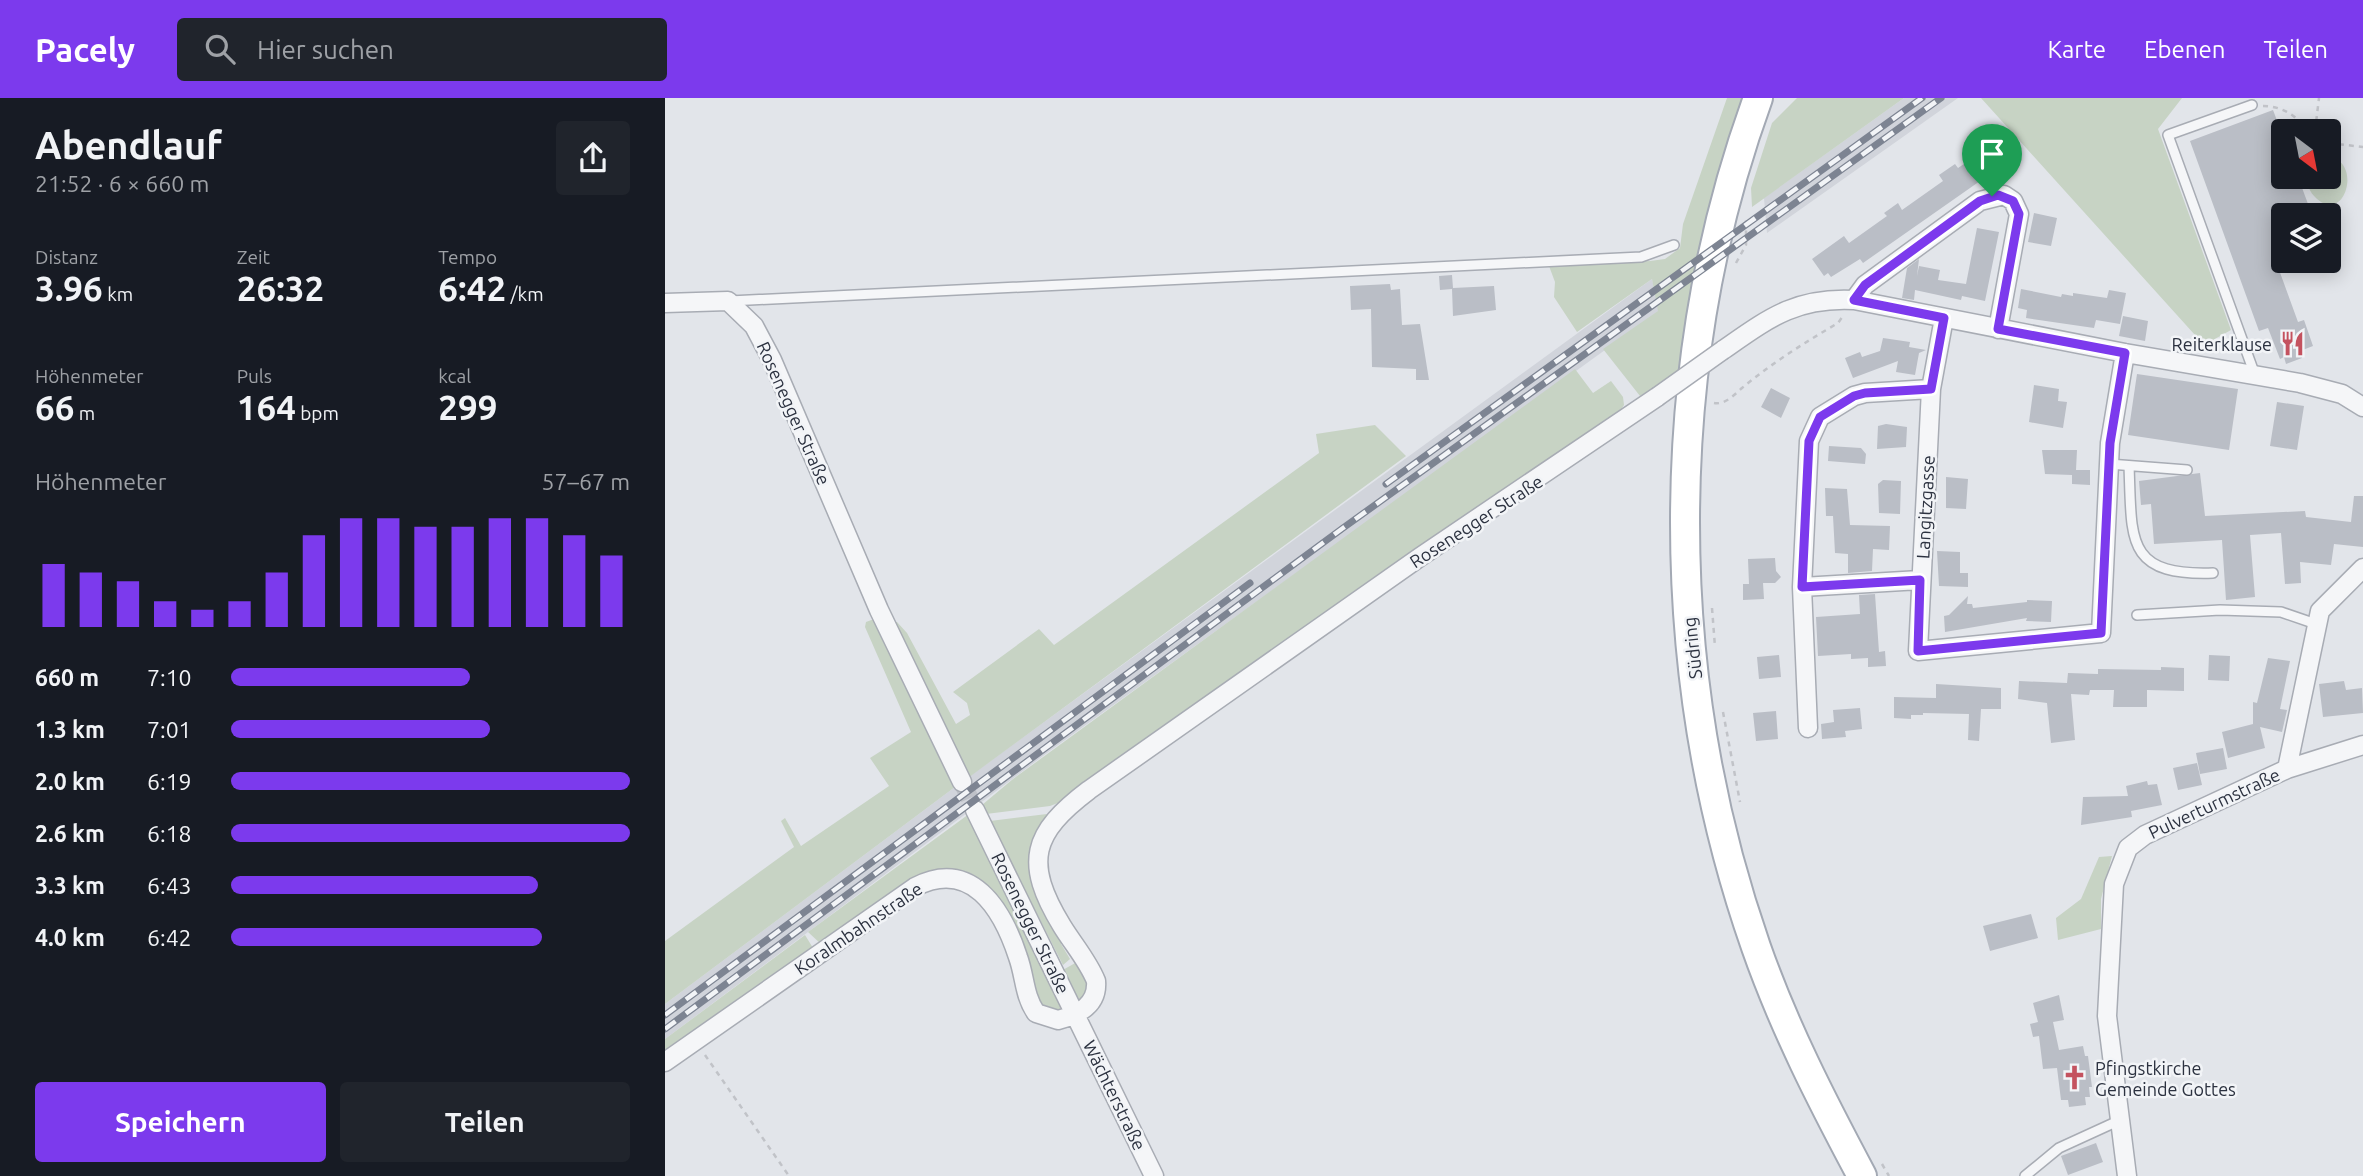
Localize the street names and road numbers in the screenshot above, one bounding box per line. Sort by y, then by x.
street label: Rosenegger Straße [753,338,835,488]
street label: Langitzgasse [1912,455,1938,559]
street label: Rosenegger Straße [1406,471,1546,571]
street label: Südring [1679,616,1705,680]
street label: Pulverturmstraße [2145,764,2283,842]
street label: Rosenegger Straße [988,849,1074,997]
street label: Koralmbahnstraße [790,878,926,978]
street label: Wächterstraße [1080,1037,1150,1153]

